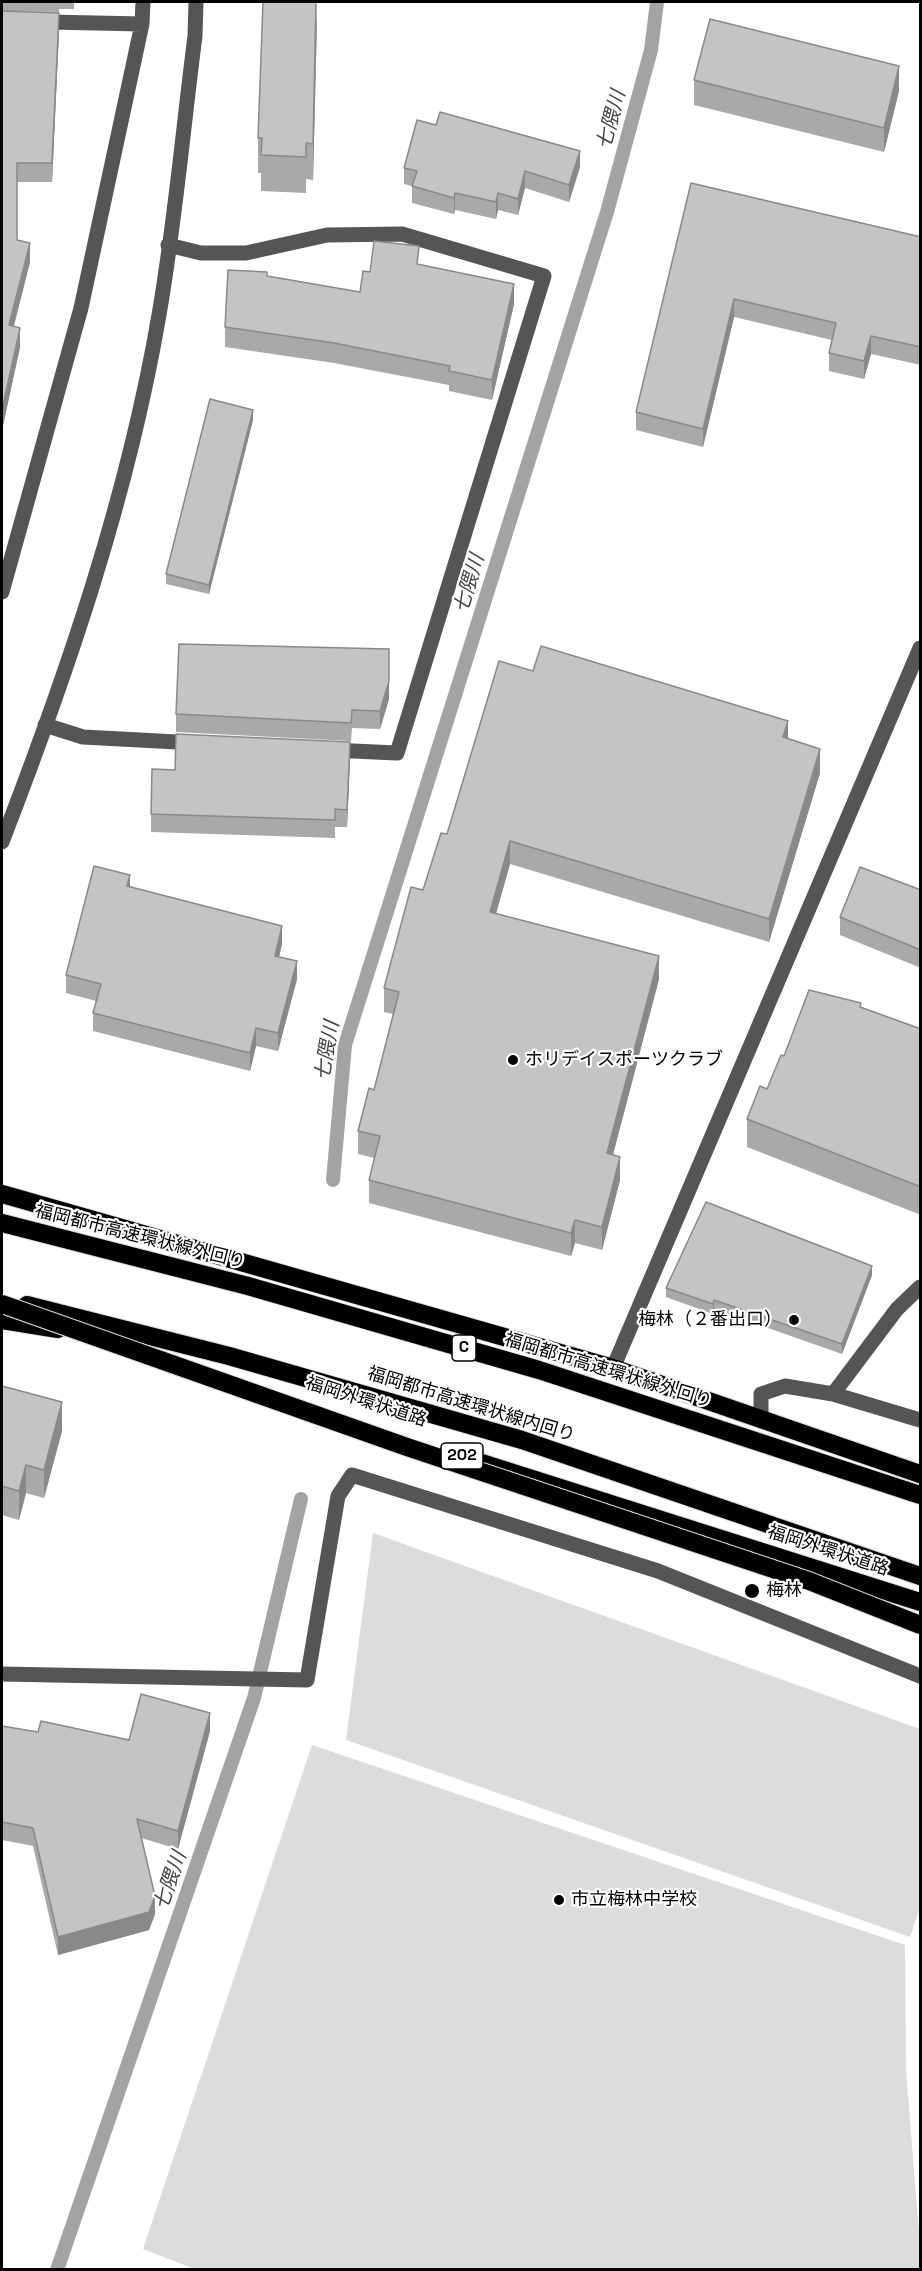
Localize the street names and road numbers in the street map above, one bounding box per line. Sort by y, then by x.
street label: 福岡都市高速環状線外回り [33,1200,247,1274]
street label: 福岡都市高速環状線外回り [502,1329,714,1413]
road number: C [452,1335,476,1361]
street label: 福岡都市高速環状線内回り [365,1363,577,1447]
street label: 福岡外環状道路 [303,1372,429,1432]
road number: 202 [441,1443,483,1469]
street label: 福岡外環状道路 [765,1521,891,1581]

